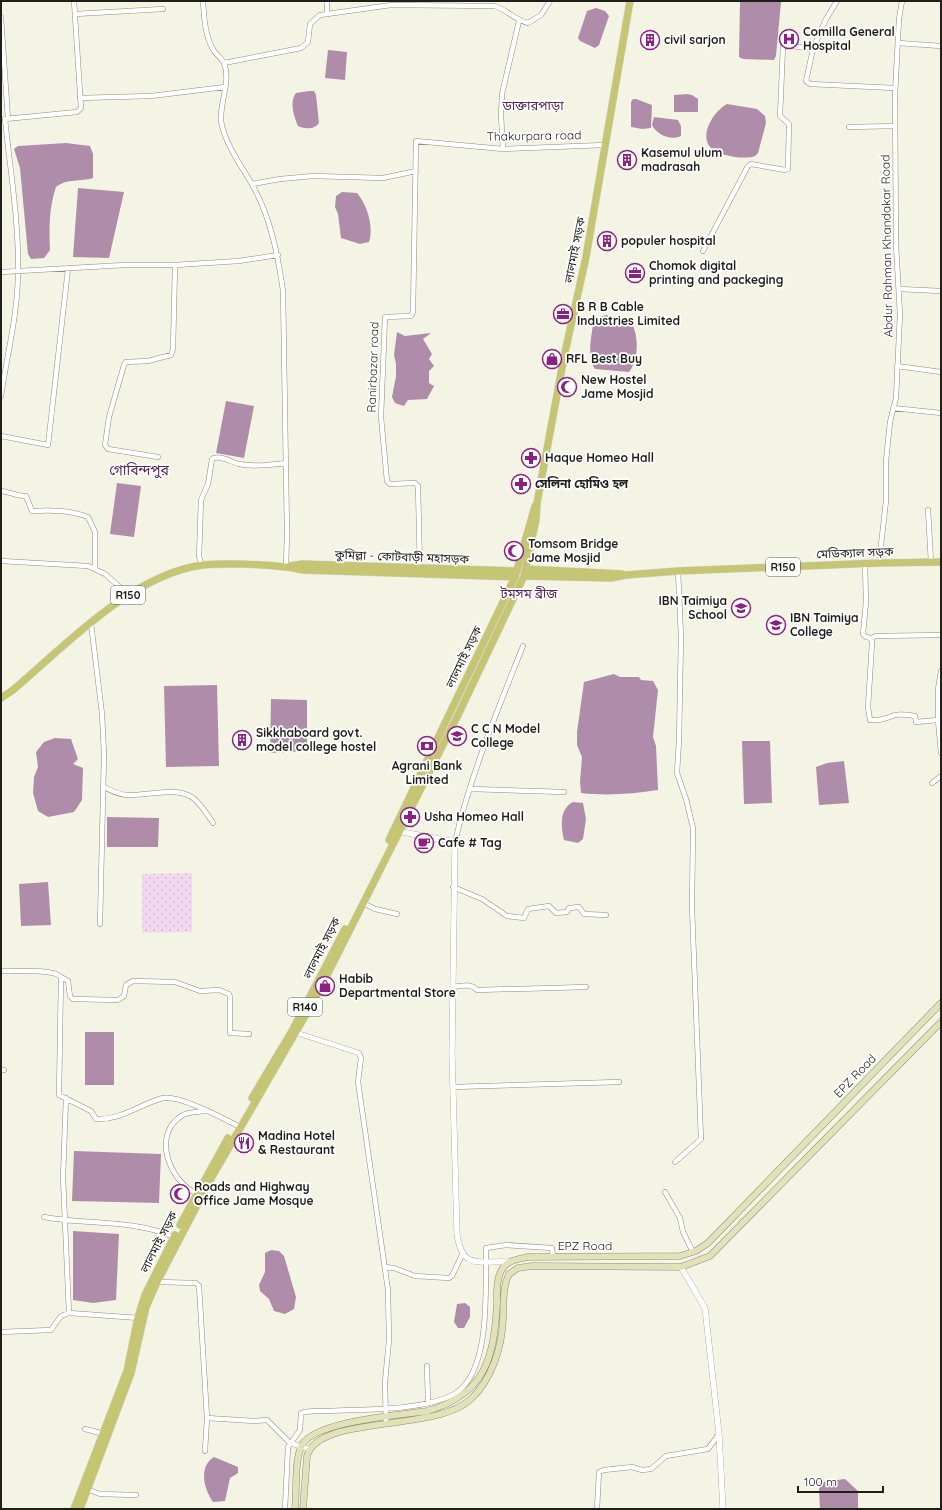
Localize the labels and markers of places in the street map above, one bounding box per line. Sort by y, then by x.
place label: Comilla General Hospital [803,24,895,53]
hospital icon: Comilla General Hospital [778,28,800,50]
building icon: civil sarjon [639,29,661,51]
place label: civil sarjon [664,32,726,47]
place label: Kasemul ulum madrasah [641,145,722,174]
building icon: Kasemul ulum madrasah [616,149,638,171]
building icon: populer hospital [596,230,618,252]
place label: populer hospital [621,233,716,248]
place label: Chomok digital printing and packeging [649,258,783,287]
office icon: Chomok digital printing and packeging [624,262,646,284]
place label: B R B Cable Industries Limited [577,299,680,328]
office icon: B R B Cable Industries Limited [552,303,574,325]
shop icon: RFL Best Buy [541,348,563,370]
place label: RFL Best Buy [566,351,642,366]
place label: New Hostel Jame Mosjid [581,372,653,401]
mosque icon: New Hostel Jame Mosjid [556,376,578,398]
pharmacy icon: Haque Homeo Hall [520,447,542,469]
place label: Haque Homeo Hall [545,450,654,465]
pharmacy icon: সেলিনা হোমিও হল [510,473,532,495]
place label: সেলিনা হোমিও হল [535,476,629,491]
place label: Tomsom Bridge Jame Mosjid [528,536,618,565]
mosque icon: Tomsom Bridge Jame Mosjid [503,540,525,562]
place label: IBN Taimiya School [659,593,727,622]
school or university icon: IBN Taimiya School [730,597,752,619]
place label: IBN Taimiya College [790,610,859,639]
school or university icon: IBN Taimiya College [765,614,787,636]
place label: C C N Model College [471,721,540,750]
place label: Sikkhaboard govt. model college hostel [256,725,376,754]
school or university icon: C C N Model College [446,725,468,747]
building icon: Sikkhaboard govt. model college hostel [231,729,253,751]
bank icon: Agrani Bank Limited [416,735,438,757]
place label: Agrani Bank Limited [392,758,462,787]
pharmacy icon: Usha Homeo Hall [399,806,421,828]
place label: Usha Homeo Hall [424,809,524,824]
cafe icon: Cafe # Tag [413,832,435,854]
place label: Cafe # Tag [438,835,502,850]
place label: Habib Departmental Store [339,971,456,1000]
shop icon: Habib Departmental Store [314,975,336,997]
place label: Madina Hotel & Restaurant [258,1128,335,1157]
restaurant icon: Madina Hotel & Restaurant [233,1132,255,1154]
place label: Roads and Highway Office Jame Mosque [194,1179,314,1208]
mosque icon: Roads and Highway Office Jame Mosque [169,1183,191,1205]

